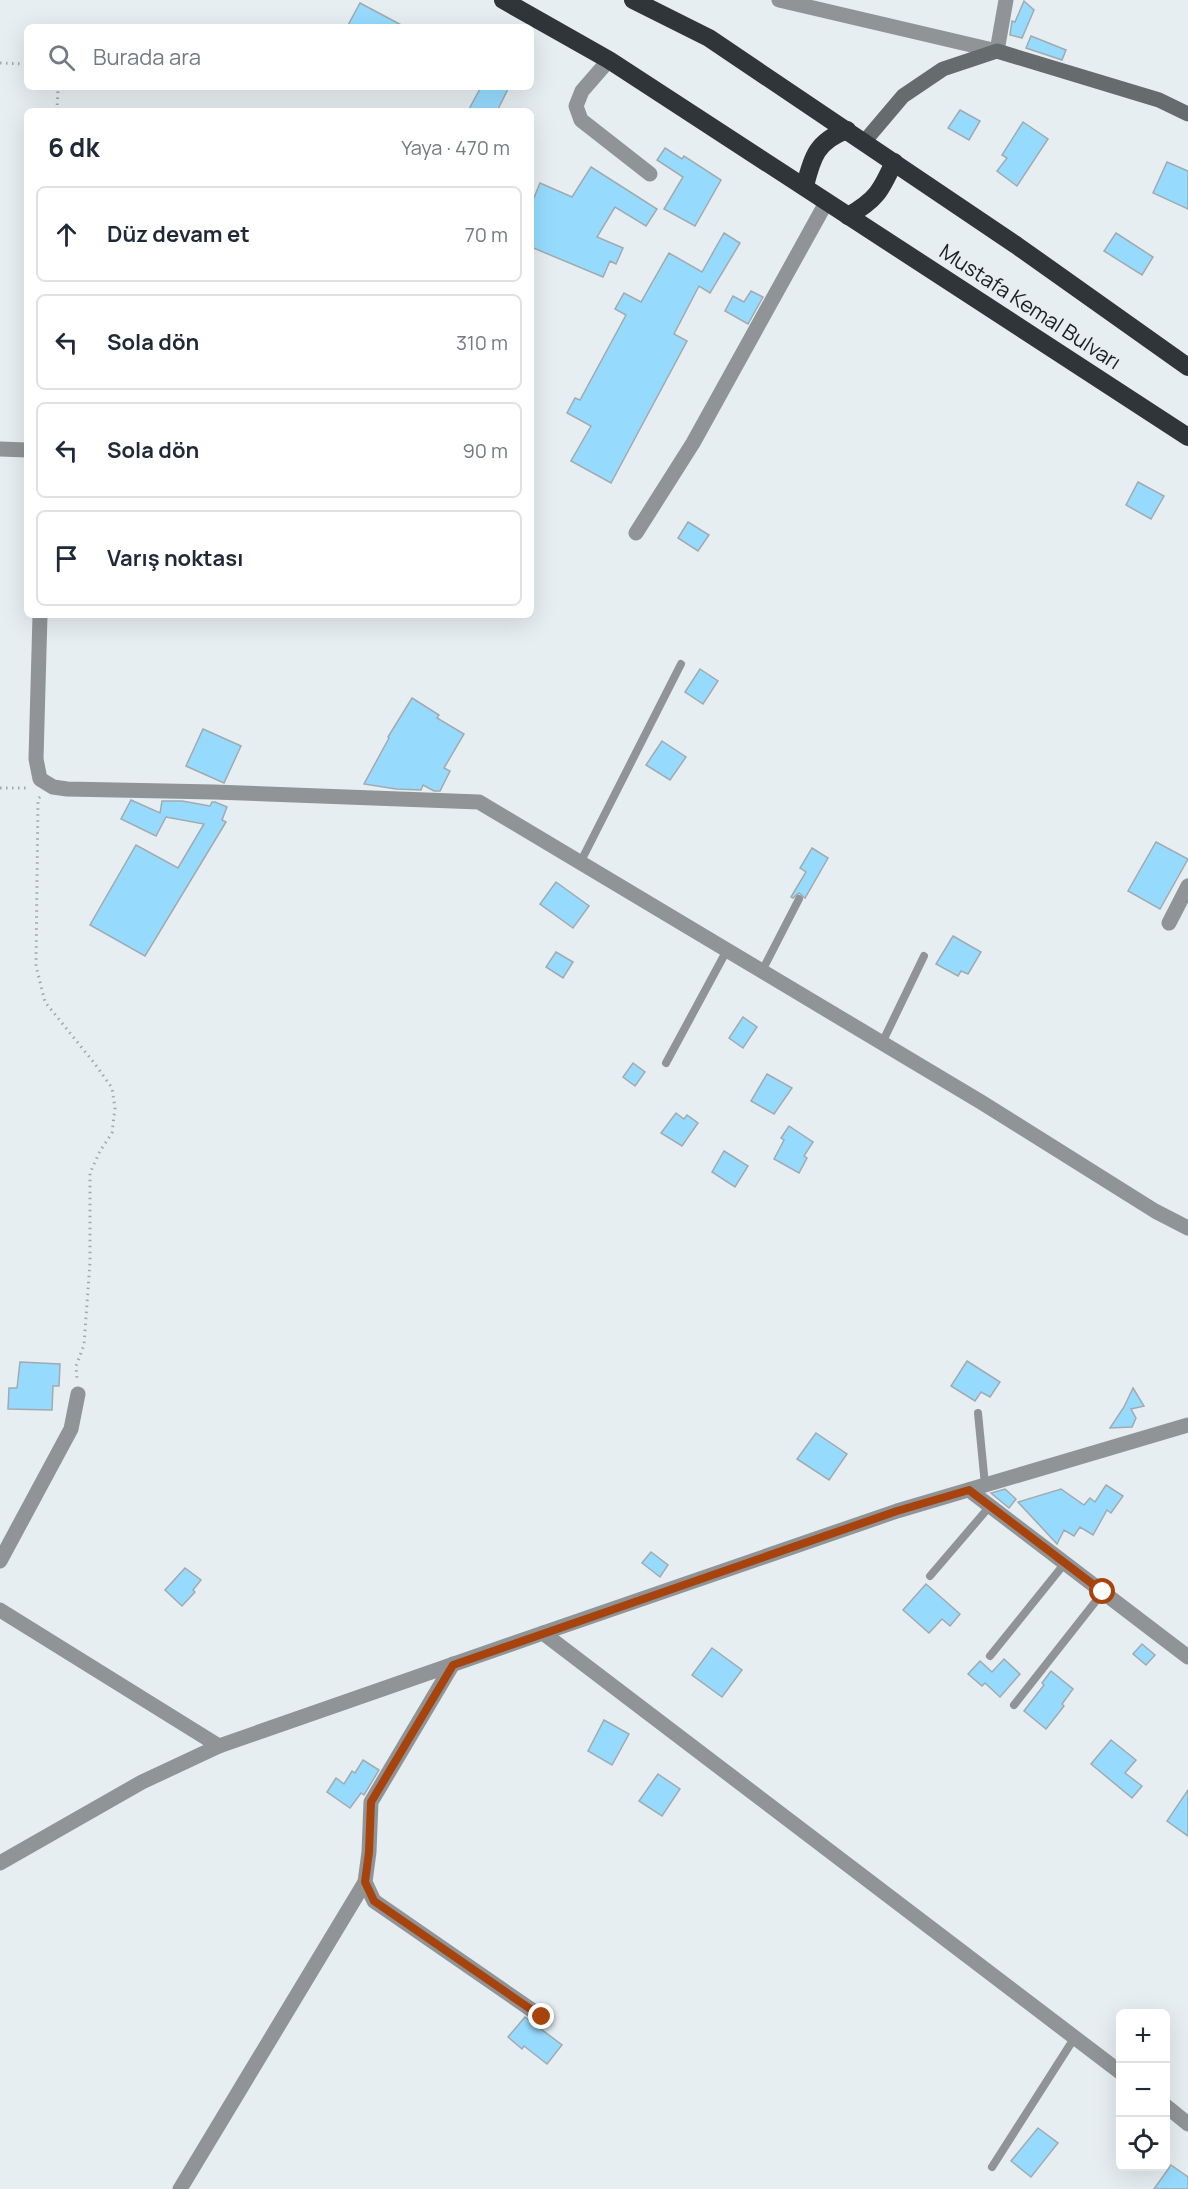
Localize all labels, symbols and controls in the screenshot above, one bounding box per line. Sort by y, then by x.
search box [24,24,534,90]
icon: search [45,41,78,74]
text: Burada ara [93,42,201,72]
text: 6 dk [48,129,99,165]
text: Yaya · 470 m [401,134,510,161]
icon: ahead [50,218,83,251]
text: Düz devam et [107,219,250,249]
text: 70 m [465,221,508,248]
street label: Mustafa Kemal Bulvarı [935,237,1127,375]
icon: left [50,326,83,359]
text: Sola dön [107,327,199,357]
text: 310 m [456,329,508,356]
icon: left [50,434,83,467]
text: Sola dön [107,435,199,465]
text: 90 m [462,437,508,464]
icon: arrive [50,542,83,575]
text: Varış noktası [107,543,243,573]
route start [1089,1578,1115,1604]
route end [528,2003,554,2029]
map controls [1116,2009,1170,2171]
button: + [1116,2009,1170,2063]
button: − [1116,2063,1170,2117]
button: locate [1116,2117,1170,2171]

